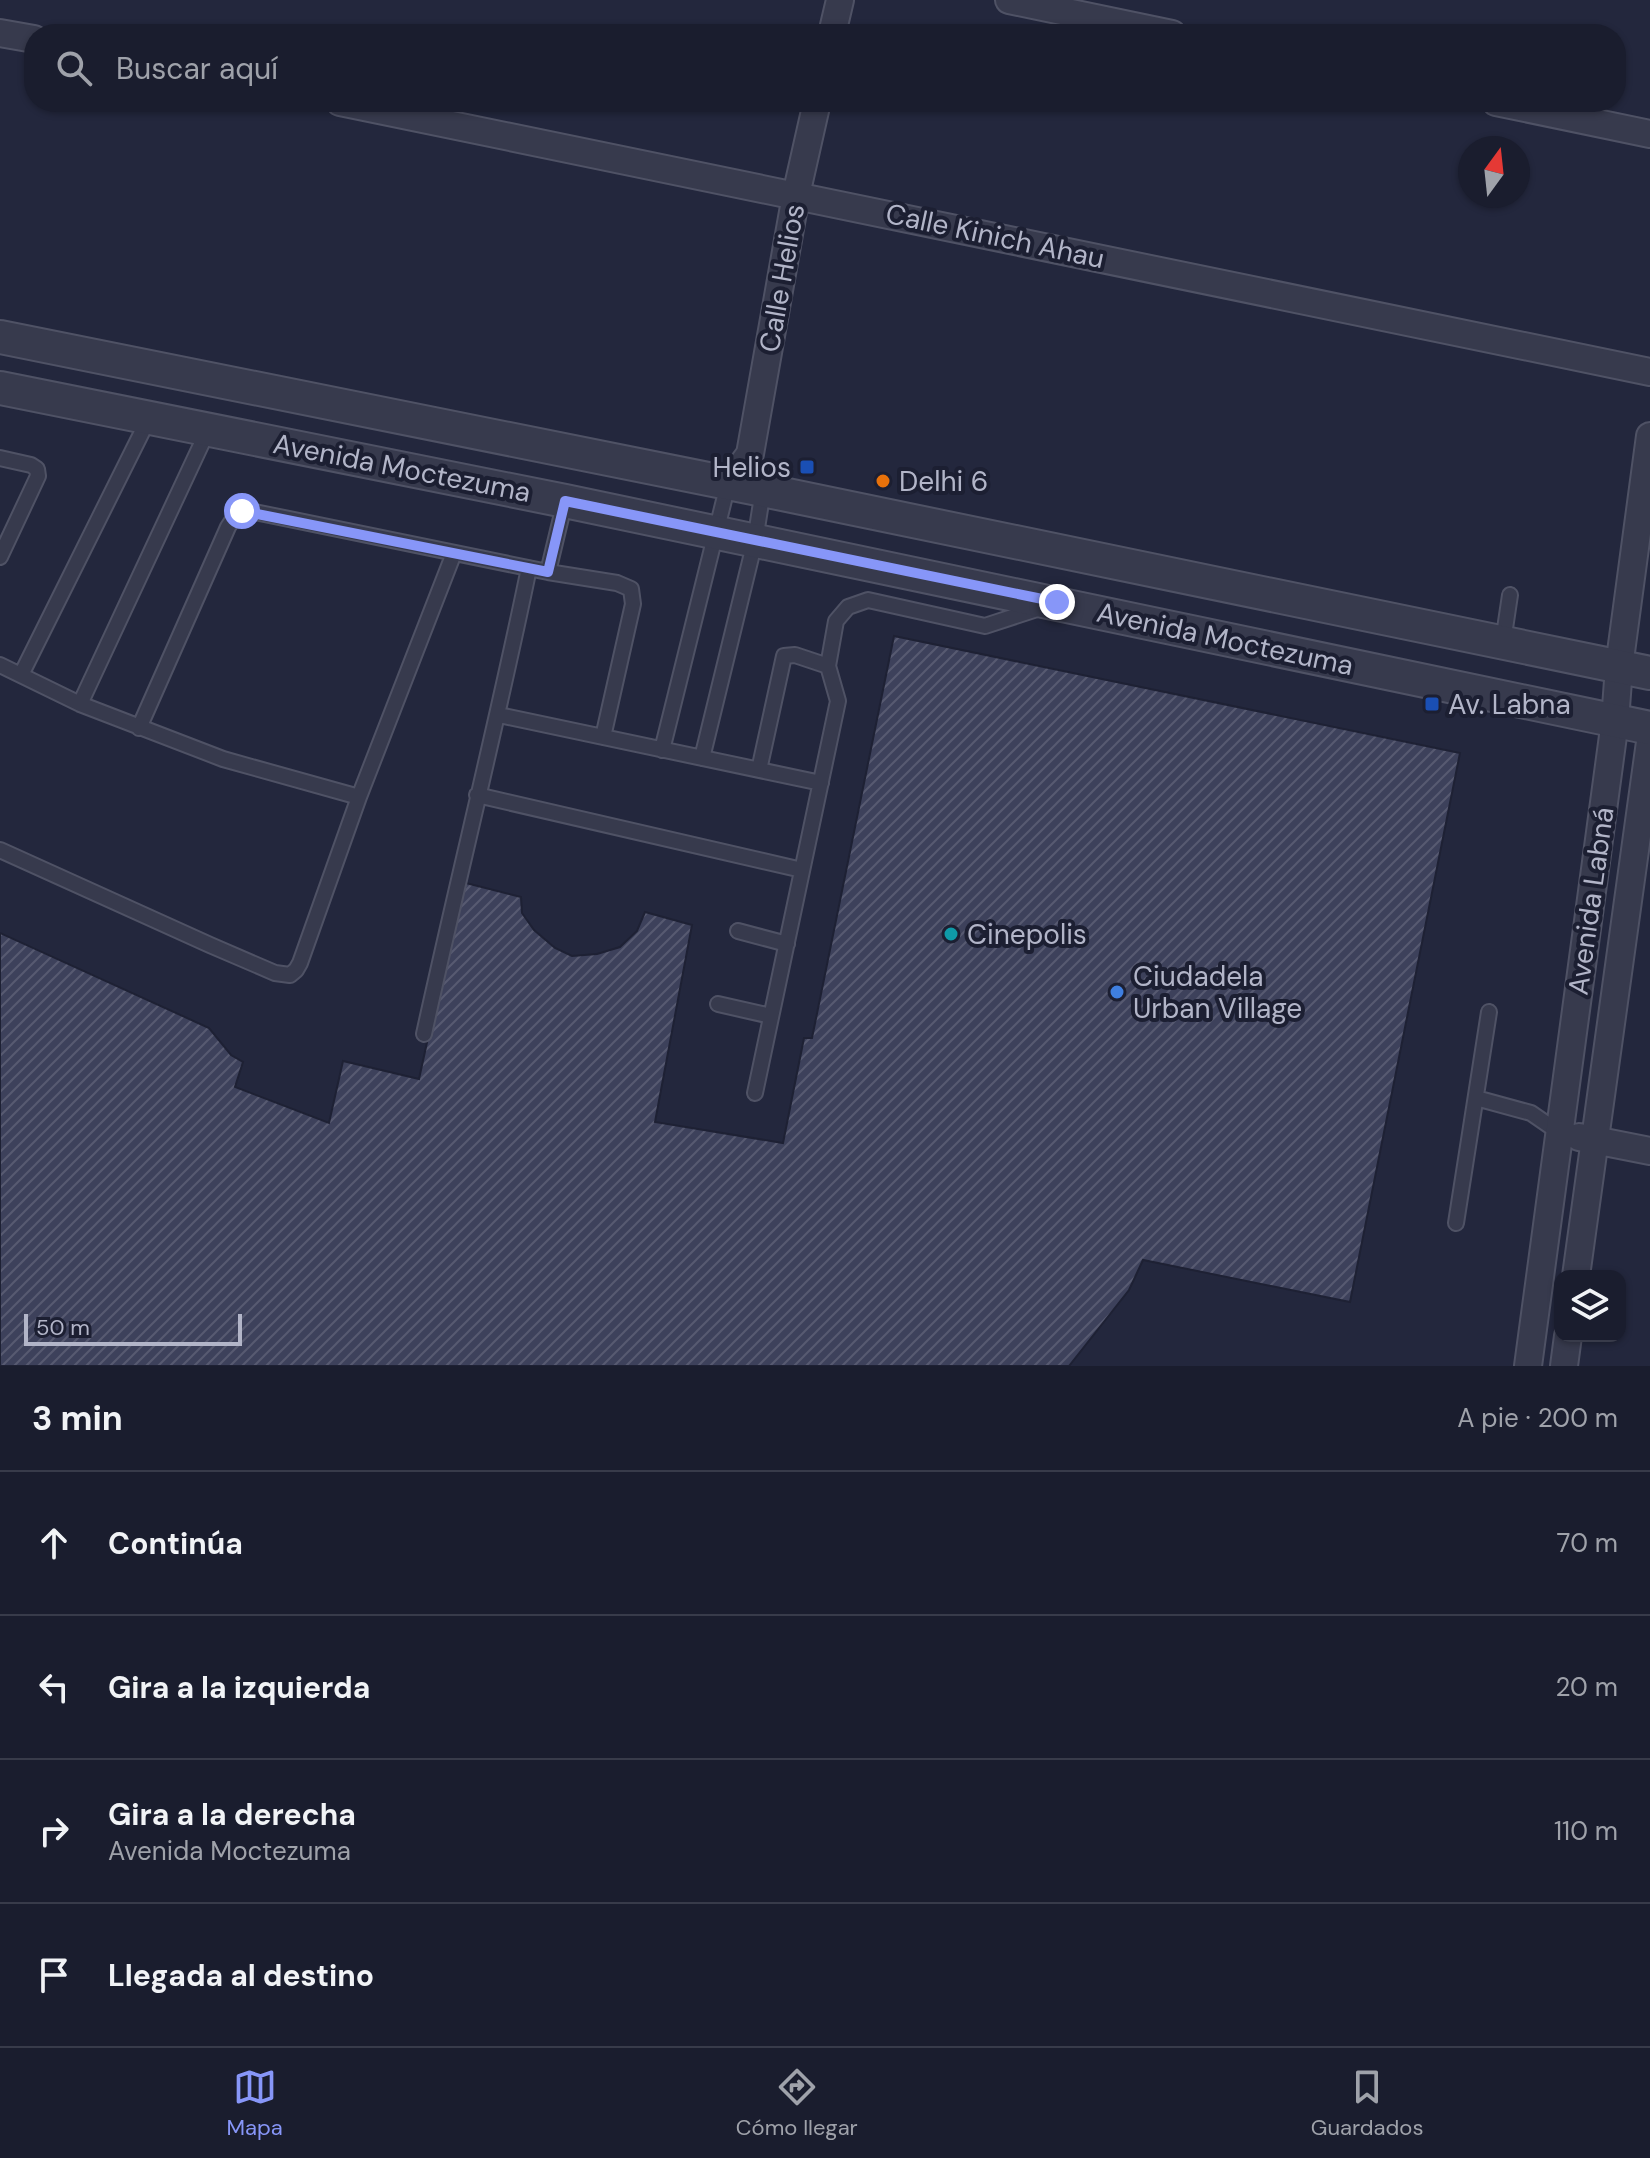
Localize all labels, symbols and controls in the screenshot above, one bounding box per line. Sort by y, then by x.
search box [24,24,1626,112]
icon: search [52,46,96,90]
text: Buscar aquí [116,49,278,88]
north arrow [1458,136,1530,208]
street label: Calle Kinich Ahau [882,195,1108,277]
street label: Calle Helios [751,201,813,355]
street label: Avenida Moctezuma [270,425,534,511]
place label: Helios [712,449,791,486]
marker: Helios [798,458,816,476]
place label: Delhi 6 [899,463,988,500]
marker: Delhi 6 [874,472,892,490]
route start [224,493,260,529]
route end [1039,584,1075,620]
street label: Avenida Moctezuma [1093,594,1357,684]
place label: Av. Labna [1448,686,1571,723]
marker: Av. Labna [1423,695,1441,713]
street label: Avenida Labná [1560,805,1622,997]
place label: Cinepolis [967,916,1087,953]
marker: Cinepolis [942,925,960,943]
place label: Ciudadela Urban Village [1133,958,1302,1027]
marker: Ciudadela Urban Village [1108,983,1126,1001]
map controls [1554,1270,1626,1342]
button: layers [1554,1270,1626,1342]
scale bar [24,1310,242,1346]
text: 50 m [36,1313,90,1342]
text: 3 min [32,1396,123,1441]
text: A pie · 200 m [1457,1401,1618,1435]
icon: ahead [32,1521,76,1565]
text: Continúa [108,1524,243,1563]
text: 70 m [1557,1526,1618,1560]
icon: left [32,1665,76,1709]
text: Gira a la izquierda [108,1668,370,1707]
text: 20 m [1555,1670,1618,1704]
text: Gira a la derecha [108,1795,356,1834]
icon: right [32,1809,76,1853]
text: 110 m [1554,1814,1618,1848]
text: Avenida Moctezuma [108,1834,351,1868]
icon: arrive [32,1953,76,1997]
text: Llegada al destino [108,1956,374,1995]
tab: Mapa [227,2065,283,2142]
tab: Cómo llegar [736,2065,858,2142]
tab: Guardados [1311,2065,1423,2142]

